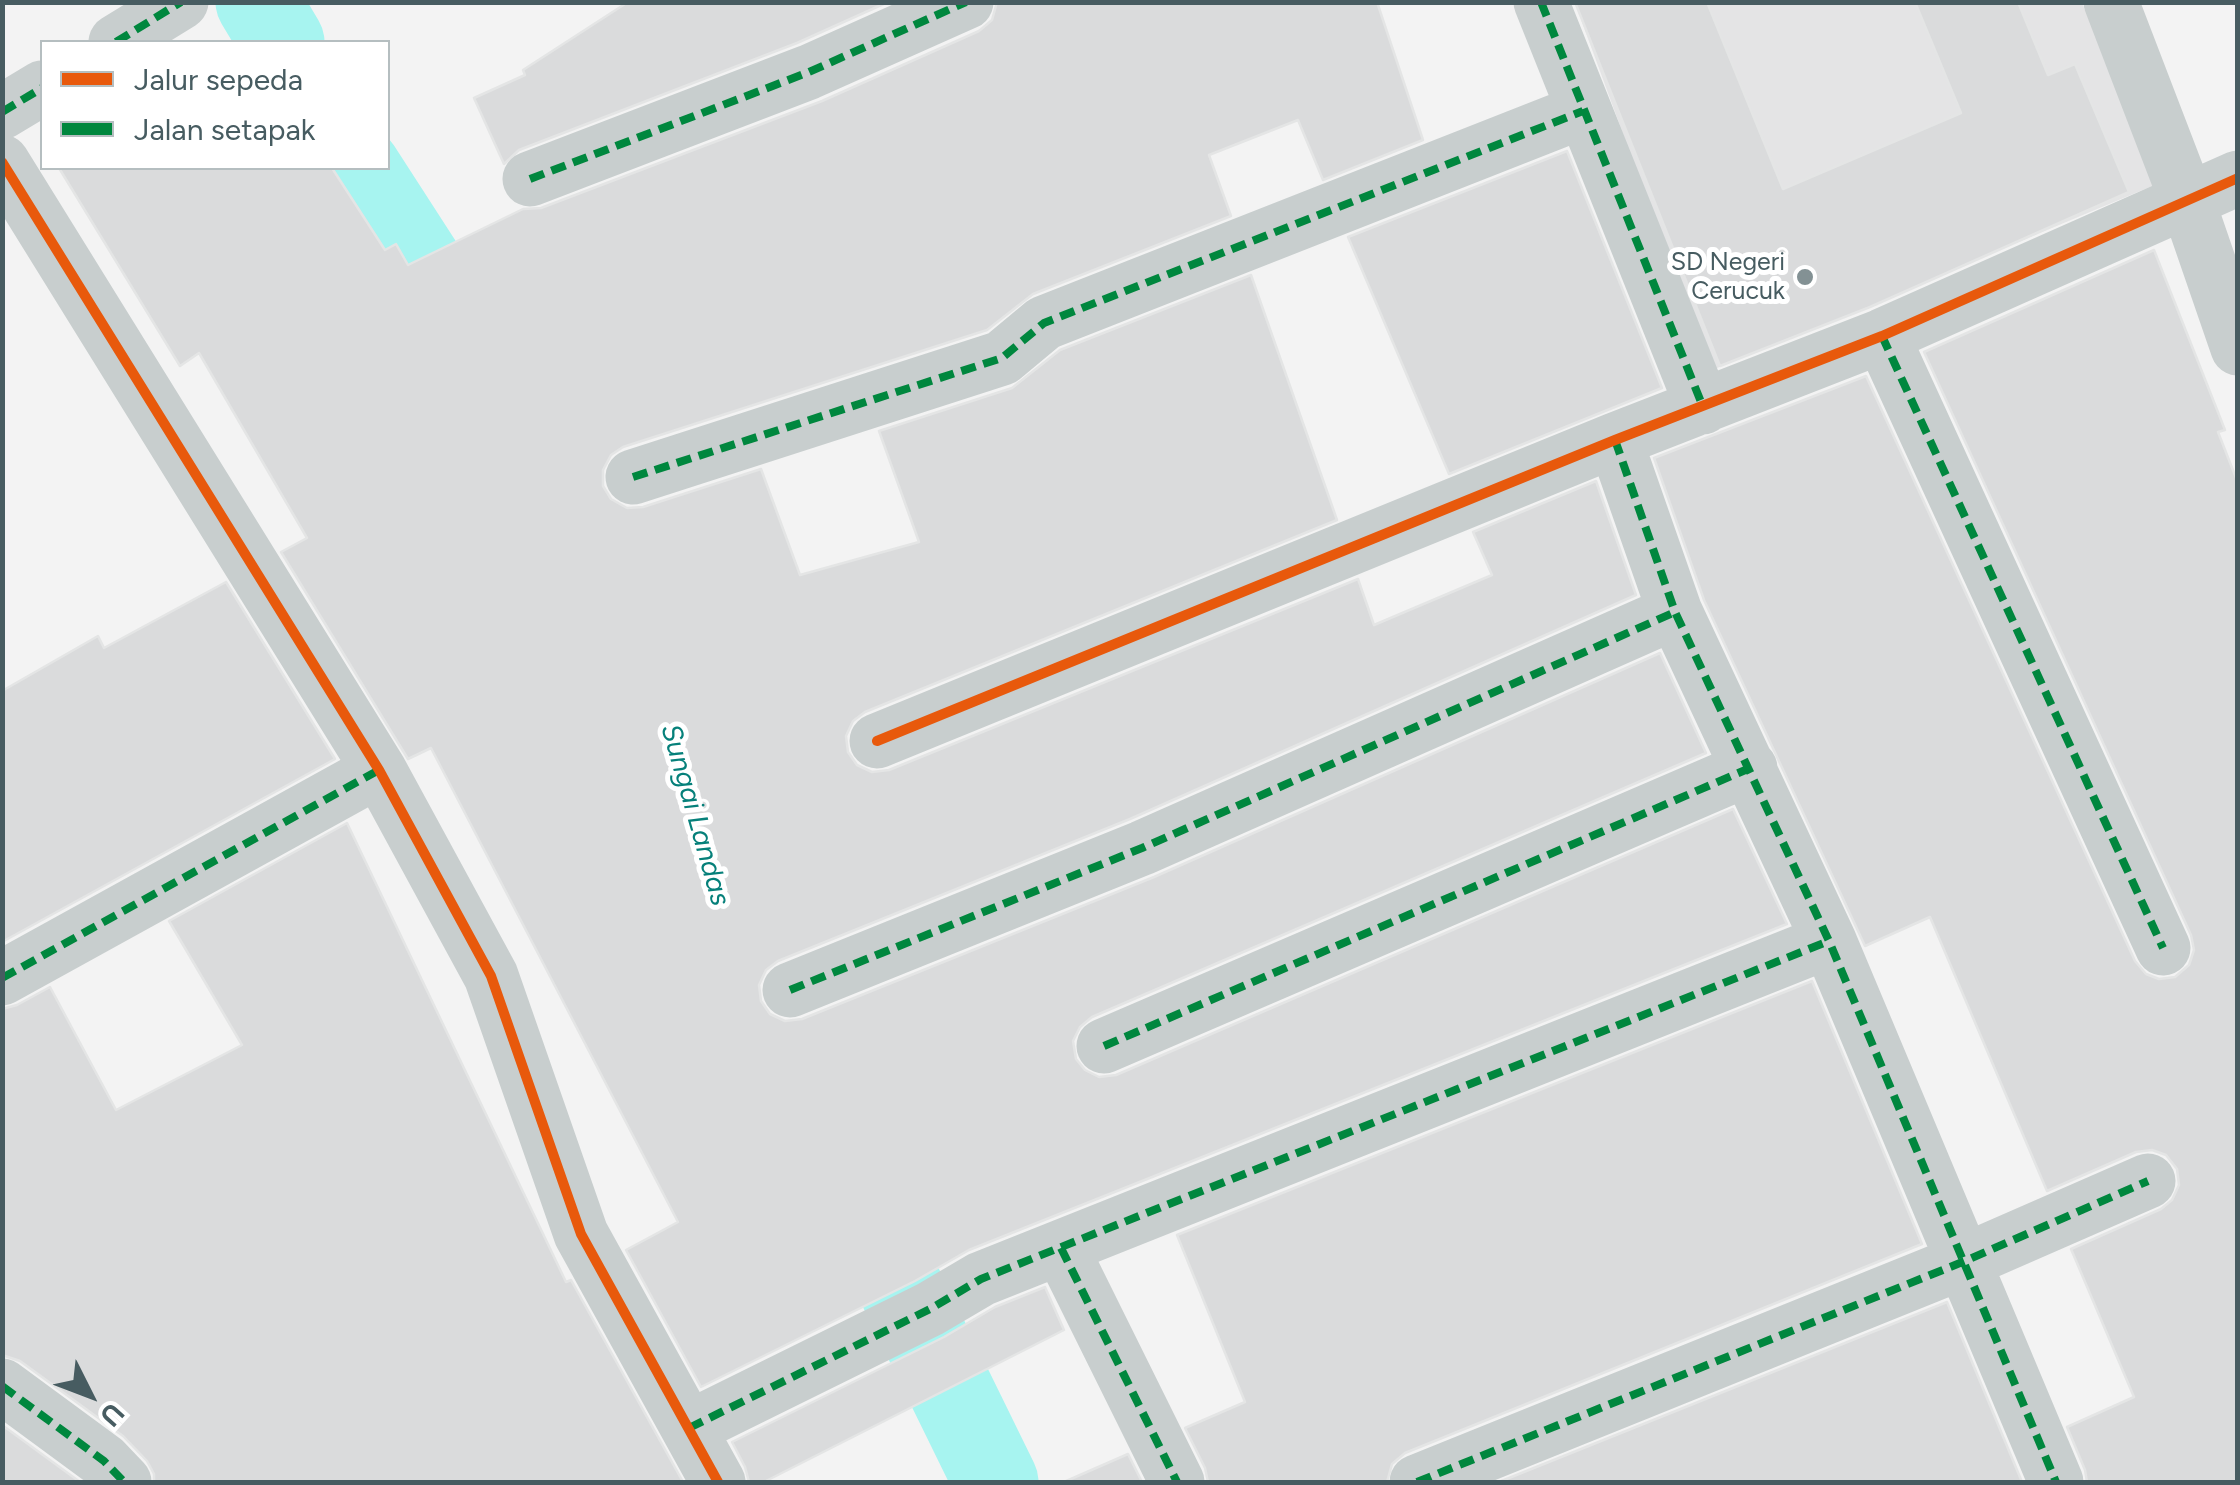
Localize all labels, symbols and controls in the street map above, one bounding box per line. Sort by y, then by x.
legend [40,40,390,170]
text: Jalur sepeda [134,61,303,98]
text: Jalan setapak [134,111,315,148]
place label: SD Negeri Cerucuk [1671,248,1785,307]
marker: SD Negeri Cerucuk [1794,266,1816,288]
water label: Sungai Landas [653,720,737,910]
north arrow [40,1345,140,1445]
text: U [93,1396,132,1434]

